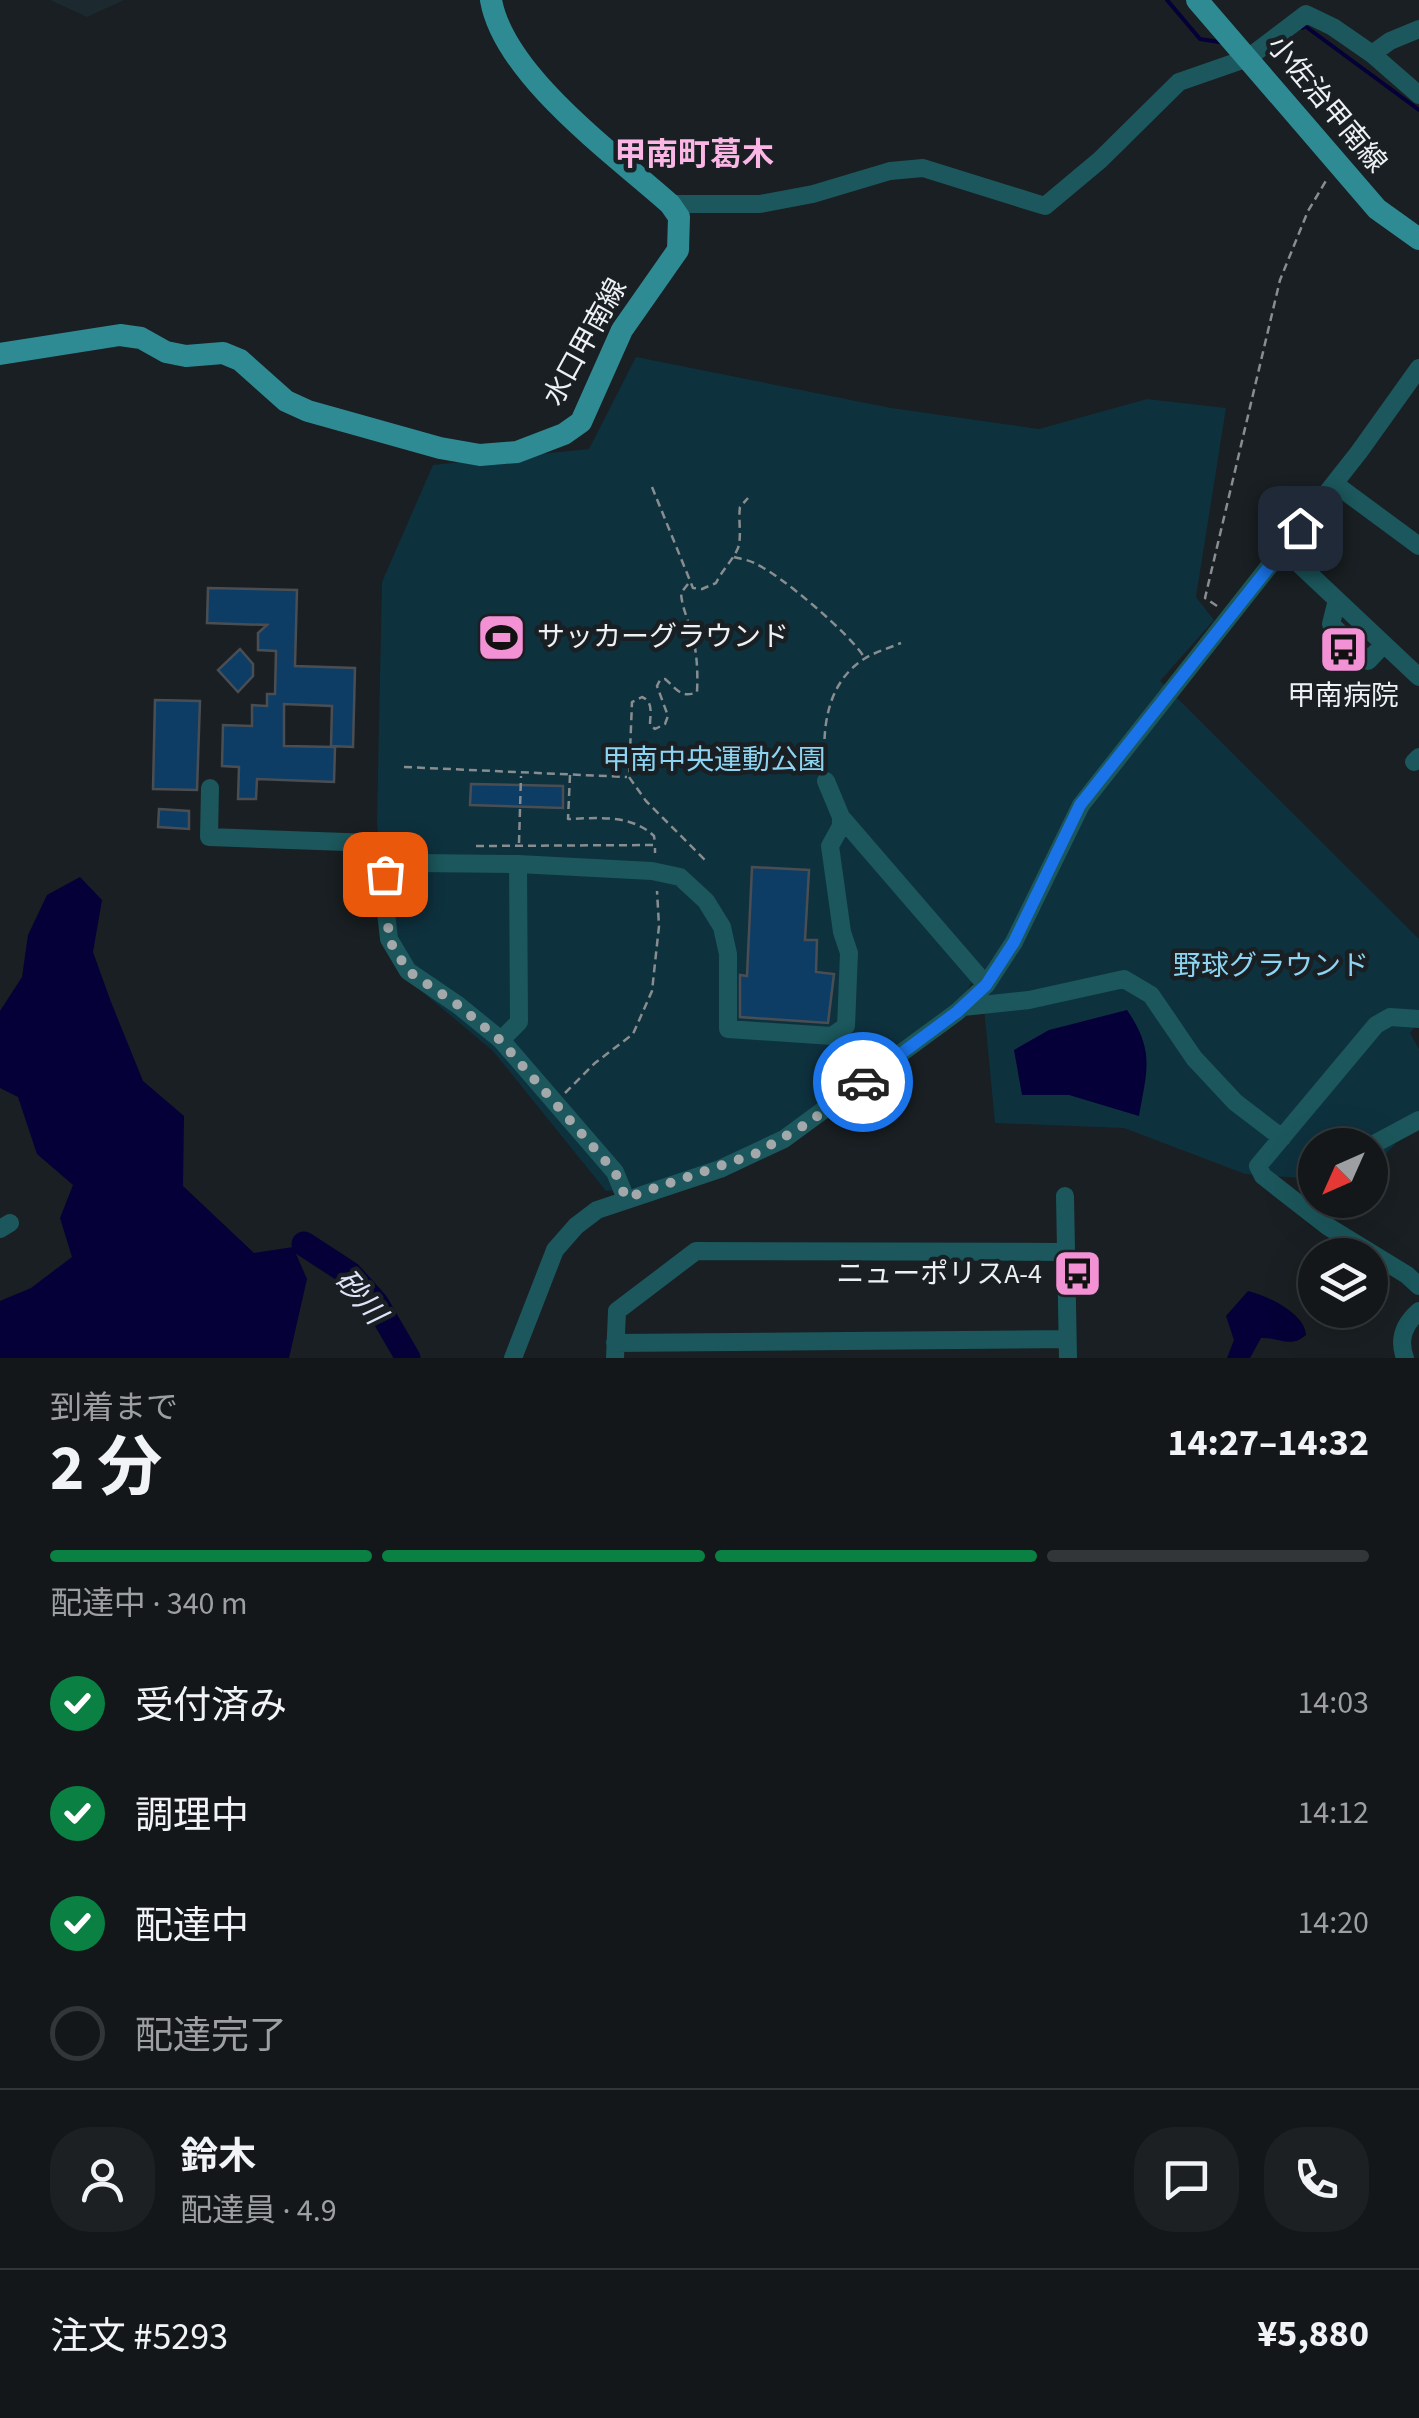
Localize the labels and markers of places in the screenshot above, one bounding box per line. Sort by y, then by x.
pin [1258,486,1343,571]
sports icon: サッカーグラウンド [476,611,528,663]
place label: サッカーグラウンド [537,617,789,657]
bus stop icon: 甲南病院 [1317,623,1369,675]
place label: 甲南病院 [1287,676,1399,716]
pin [343,832,428,917]
bus stop icon: ニューポリスA-4 [1051,1248,1103,1300]
place label: ニューポリスA-4 [836,1254,1042,1294]

